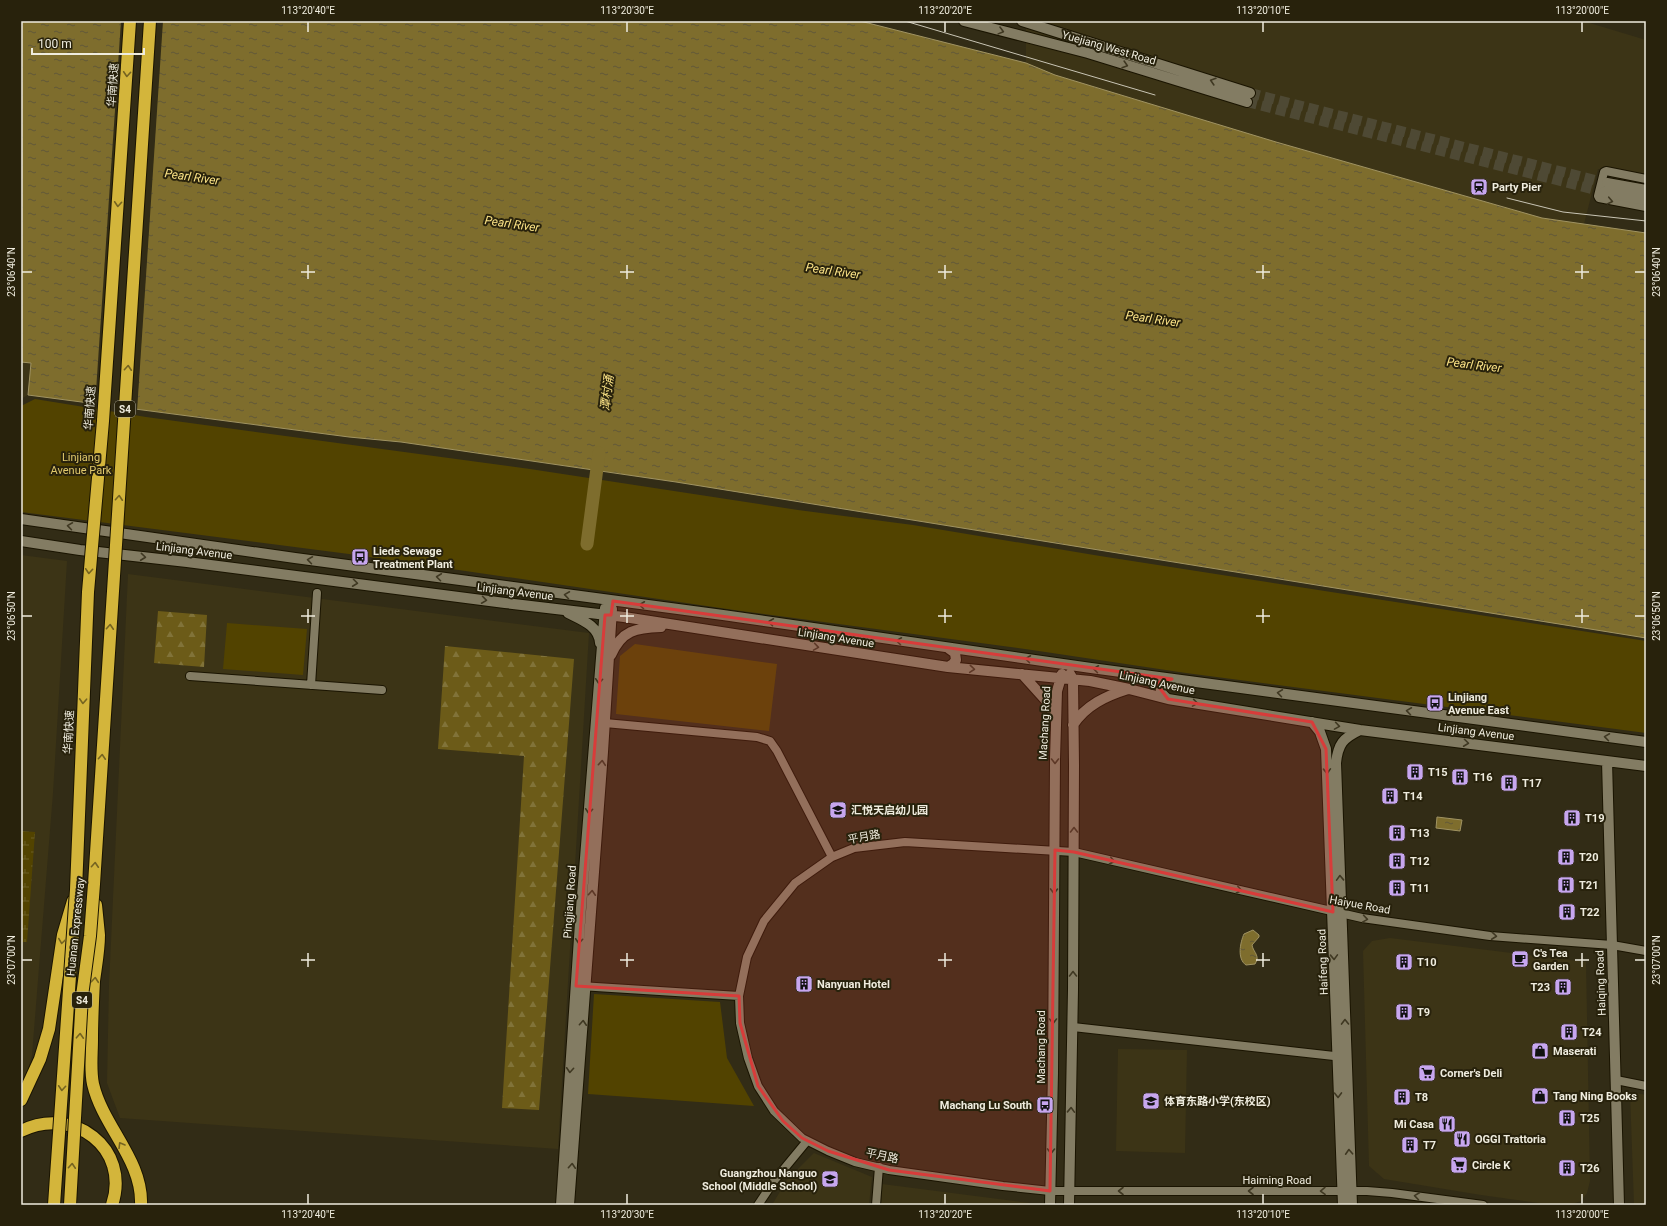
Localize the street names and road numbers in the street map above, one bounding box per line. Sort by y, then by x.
street label: Yuejiang West Road [1060,28,1158,68]
street label: 华南快速 [105,63,121,107]
street label: 华南快速 [82,386,98,430]
road number: S4 [115,401,135,417]
street label: Linjiang Avenue [155,540,233,562]
street label: Linjiang Avenue [476,581,554,603]
street label: Linjiang Avenue [797,626,875,650]
street label: Linjiang Avenue [1118,669,1196,697]
street label: Machang Road [1037,686,1053,760]
street label: 华南快速 [61,710,77,754]
street label: Linjiang Avenue [1437,721,1515,743]
street label: 平月路 [847,827,881,847]
street label: Pingjiang Road [561,865,579,939]
street label: Huanan Expressway [64,876,88,977]
street label: Haiyue Road [1329,893,1391,917]
street label: Haifeng Road [1315,929,1331,995]
street label: Haiqing Road [1593,950,1609,1016]
road number: S4 [72,992,92,1008]
street label: Machang Road [1035,1010,1048,1084]
street label: 平月路 [865,1146,899,1166]
street label: Haiming Road [1242,1174,1312,1187]

